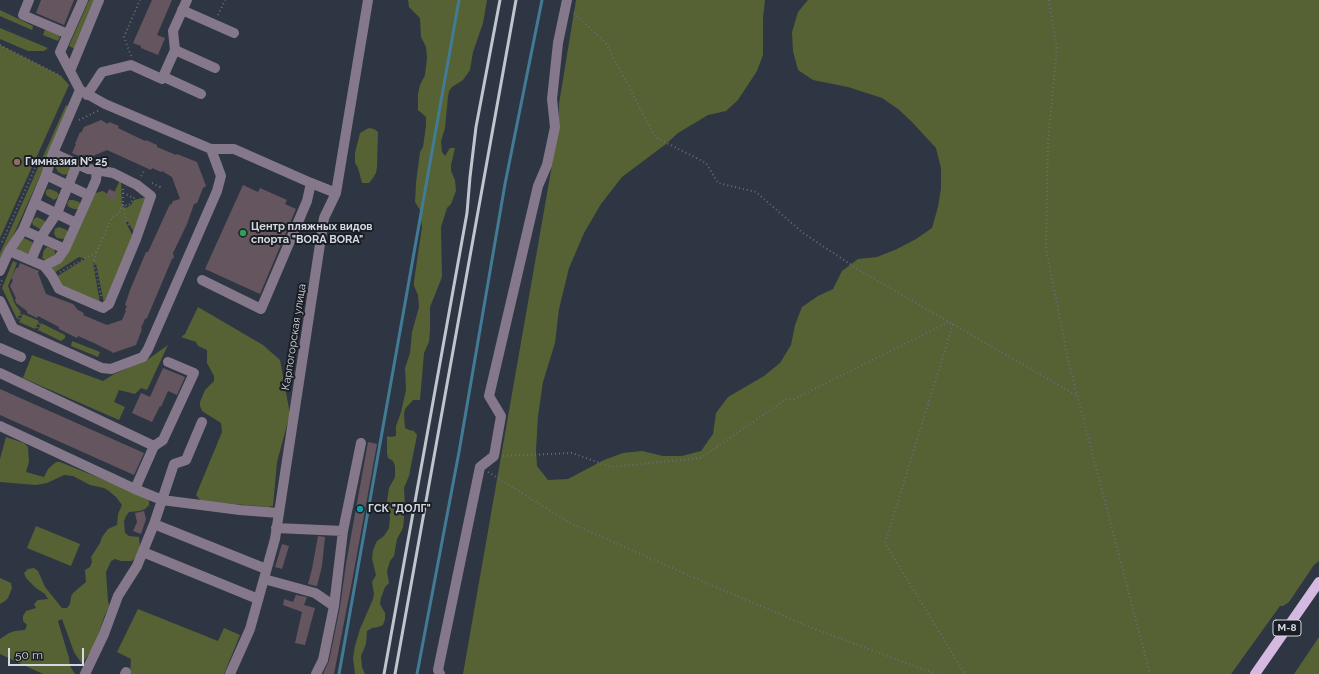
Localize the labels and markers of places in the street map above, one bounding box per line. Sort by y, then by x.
place label: Гимназия № 25 [25,155,107,169]
marker: Гимназия № 25 [12,157,22,167]
place label: Центр пляжных видов спорта "BORA BORA" [251,220,373,246]
marker: Центр пляжных видов спорта "BORA BORA" [238,228,248,238]
place label: ГСК "ДОЛГ" [368,502,431,516]
marker: ГСК "ДОЛГ" [355,504,365,514]

